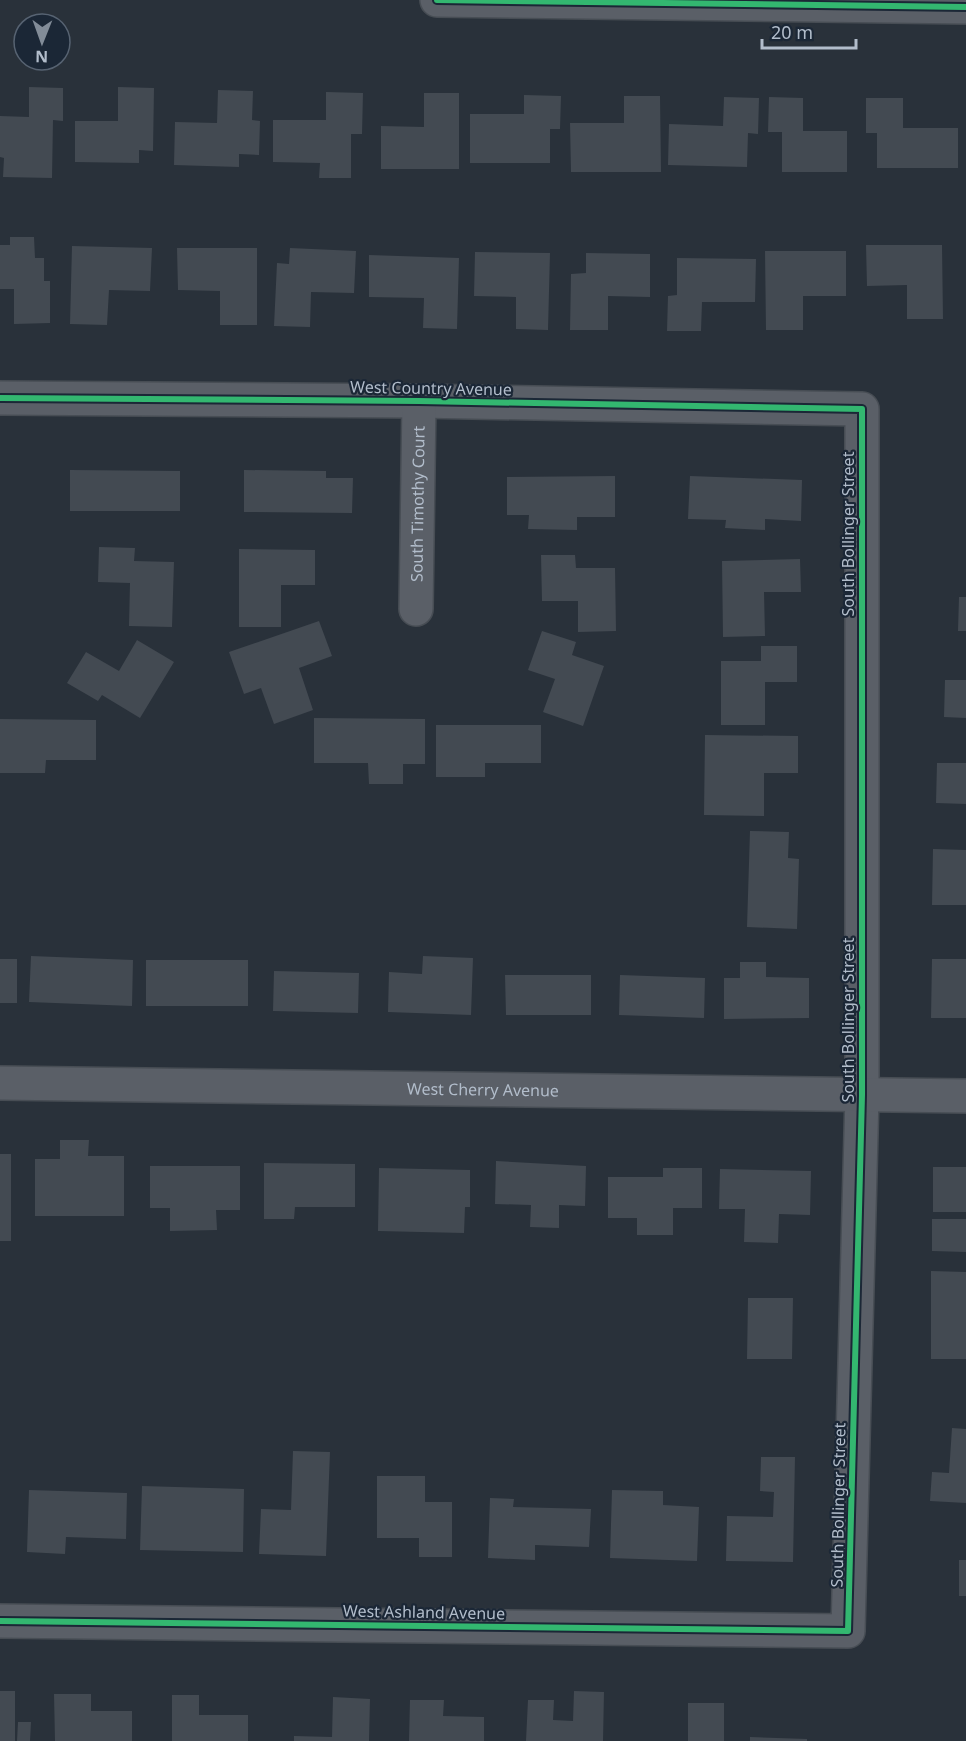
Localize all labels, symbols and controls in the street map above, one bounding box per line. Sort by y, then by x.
north arrow [12,12,72,72]
scale bar [762,12,856,50]
text: 20 m [771,20,813,44]
text: N [35,46,48,68]
street label: West Country Avenue [350,376,512,400]
street label: South Timothy Court [405,426,430,582]
street label: South Bollinger Street [837,451,859,616]
street label: South Bollinger Street [837,937,859,1102]
street label: West Cherry Avenue [407,1077,559,1102]
street label: South Bollinger Street [826,1422,850,1588]
street label: West Ashland Avenue [343,1600,505,1624]

